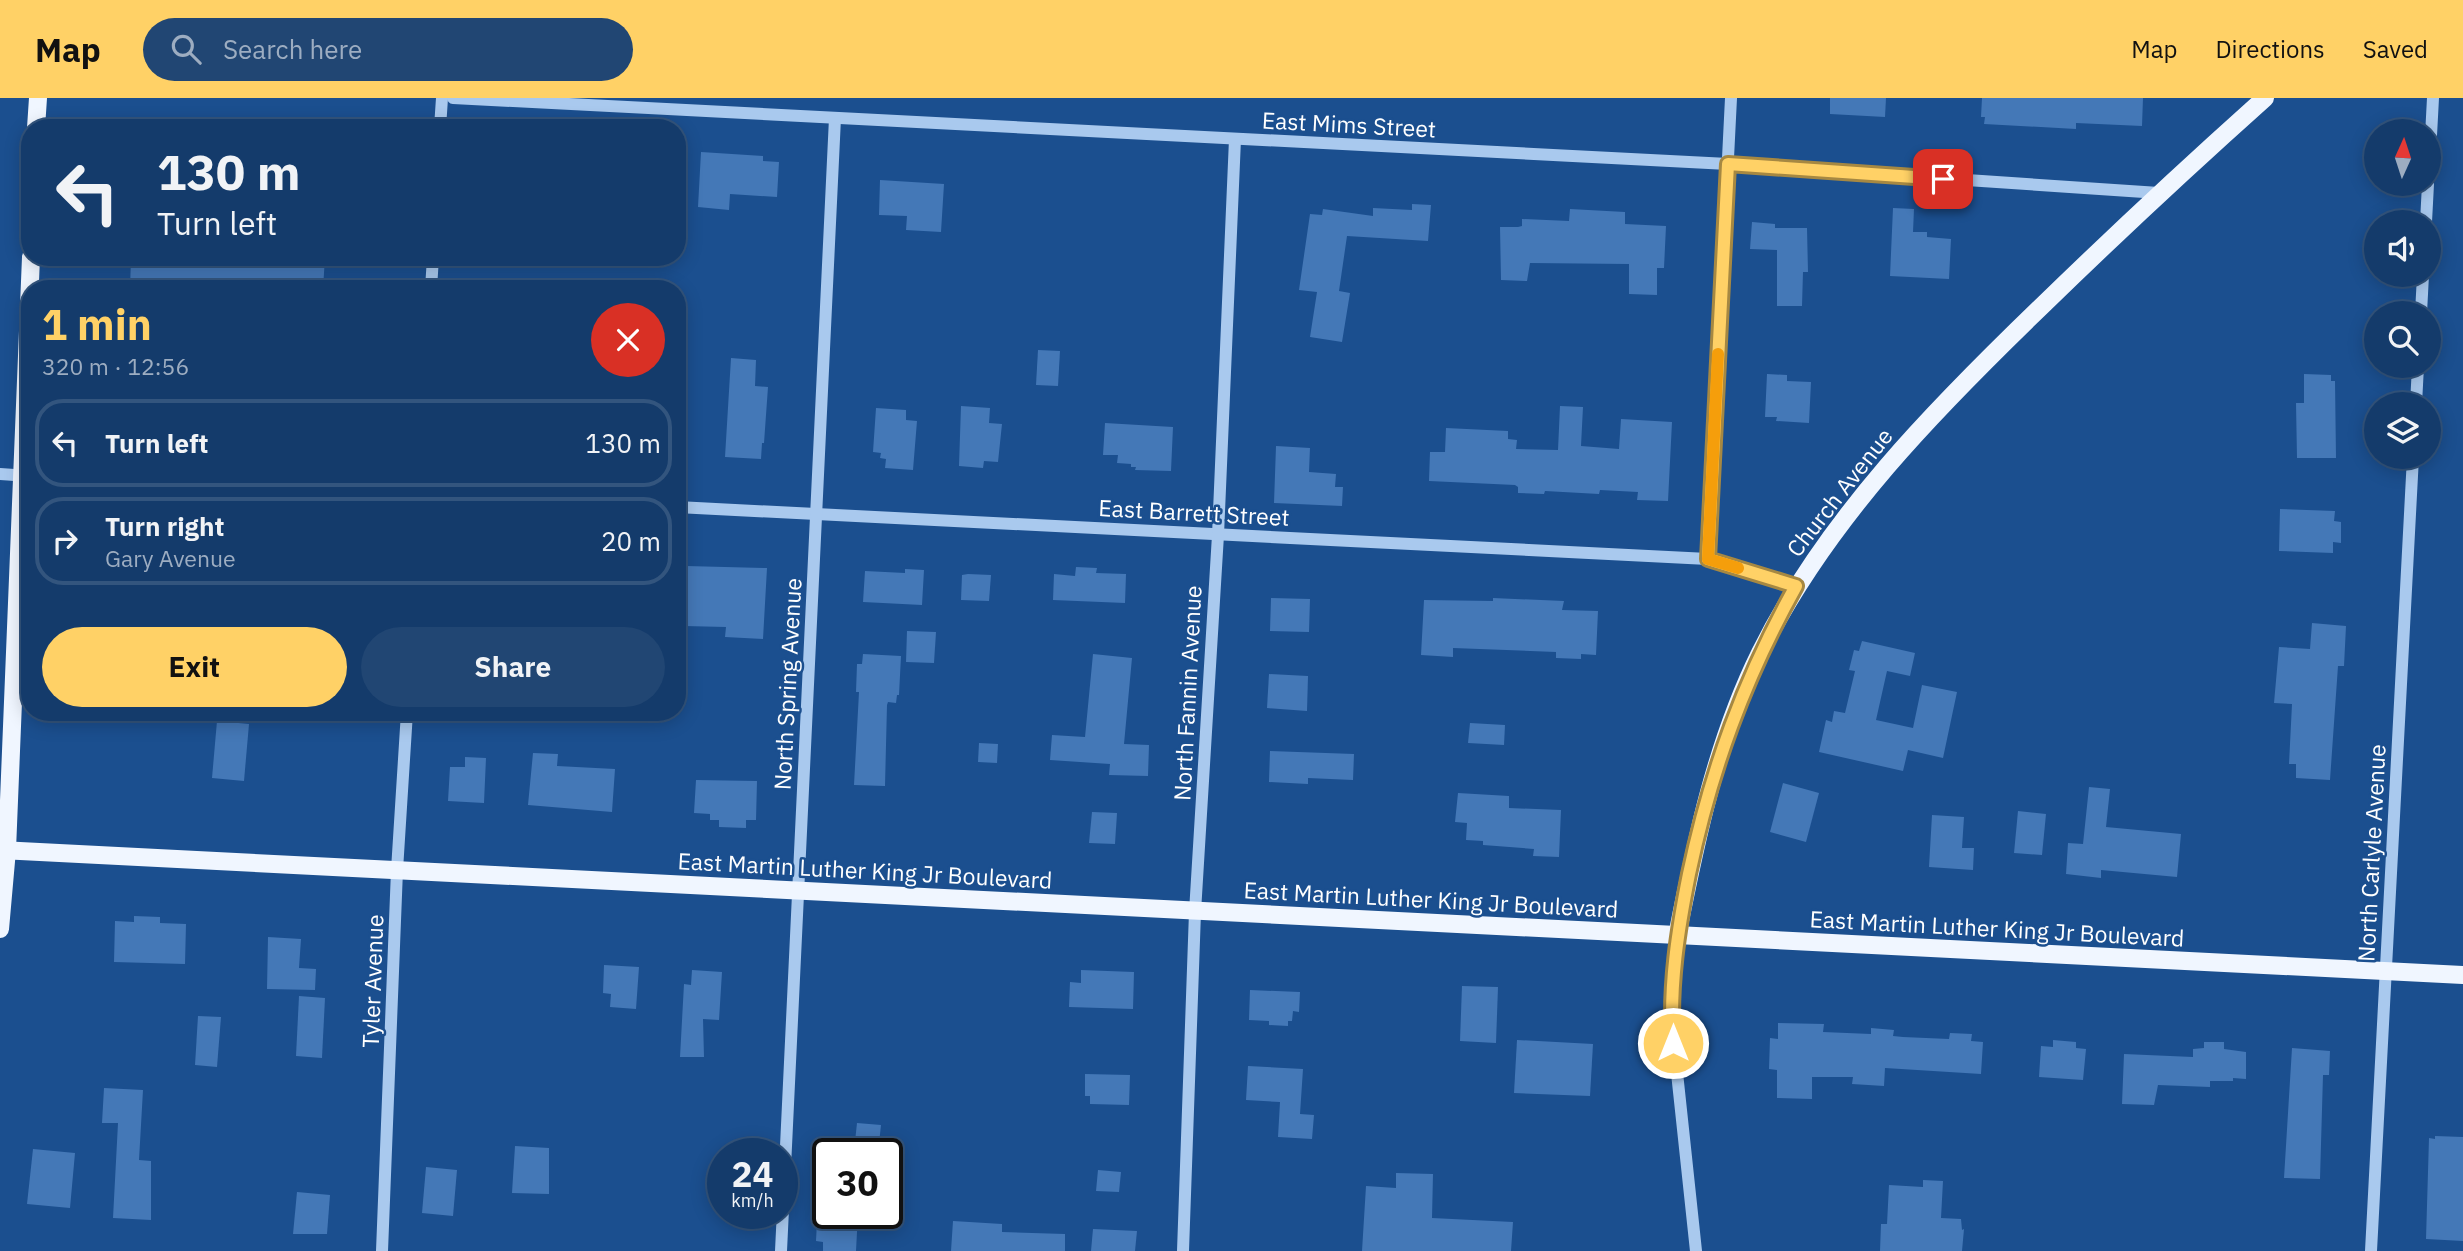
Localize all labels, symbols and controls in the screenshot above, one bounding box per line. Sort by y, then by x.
search box [143,18,633,81]
text: Map [35,28,101,71]
icon: search [167,30,205,68]
text: Search here [223,32,362,66]
text: Map [2131,33,2177,65]
text: Directions [2215,33,2325,65]
text: Saved [2363,33,2428,65]
street label: East Mims Street [1261,104,1437,144]
north arrow [2364,119,2441,196]
map controls [2364,119,2441,469]
text: 130 m [157,140,301,203]
icon: left [42,147,133,238]
pin [1913,149,1973,209]
icon: arrive [1924,160,1962,198]
text: Turn left [157,202,277,244]
button: sound [2364,210,2441,287]
text: 1 min [42,297,152,352]
button: search [2364,301,2441,378]
button: close [591,303,665,377]
text: 320 m · 12:56 [42,351,189,381]
button: layers [2364,392,2441,469]
street label: Church Avenue [1779,421,1899,563]
icon: left [46,424,84,462]
text: Turn left [105,426,208,460]
text: 130 m [585,426,661,460]
street label: East Barrett Street [1098,492,1290,532]
text: Turn right [105,509,224,543]
icon: right [46,522,84,560]
text: 20 m [601,524,661,558]
text: Gary Avenue [105,543,236,573]
street label: North Spring Avenue [766,577,808,791]
street label: North Fannin Avenue [1166,585,1208,801]
button: Exit [42,627,347,707]
button: Share [361,627,665,707]
street label: North Carlyle Avenue [2350,743,2392,963]
street label: East Martin Luther King Jr Boulevard [677,845,1053,895]
street label: East Martin Luther King Jr Boulevard [1243,874,1619,924]
street label: East Martin Luther King Jr Boulevard [1809,903,2185,953]
street label: Tyler Avenue [355,914,389,1048]
position arrow [1636,1006,1710,1080]
speed limit sign: 30 [812,1138,903,1229]
text: 24 [731,1151,774,1197]
text: km/h [731,1189,774,1212]

